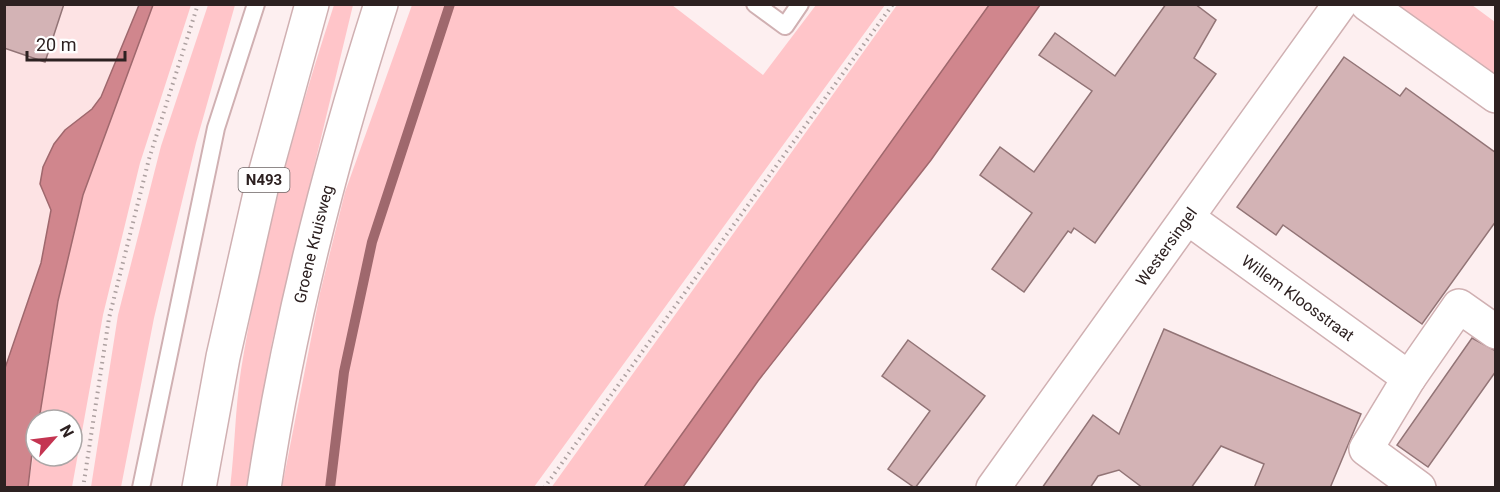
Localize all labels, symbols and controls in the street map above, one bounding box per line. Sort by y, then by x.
scale bar [27,24,124,62]
text: 20 m [36,34,76,55]
road number: N493 [238,168,290,192]
street label: Groene Kruisweg [290,183,337,305]
street label: Westersingel [1131,204,1201,290]
street label: Willem Kloosstraat [1238,251,1358,345]
north arrow [24,408,84,468]
text: N [56,422,78,441]

